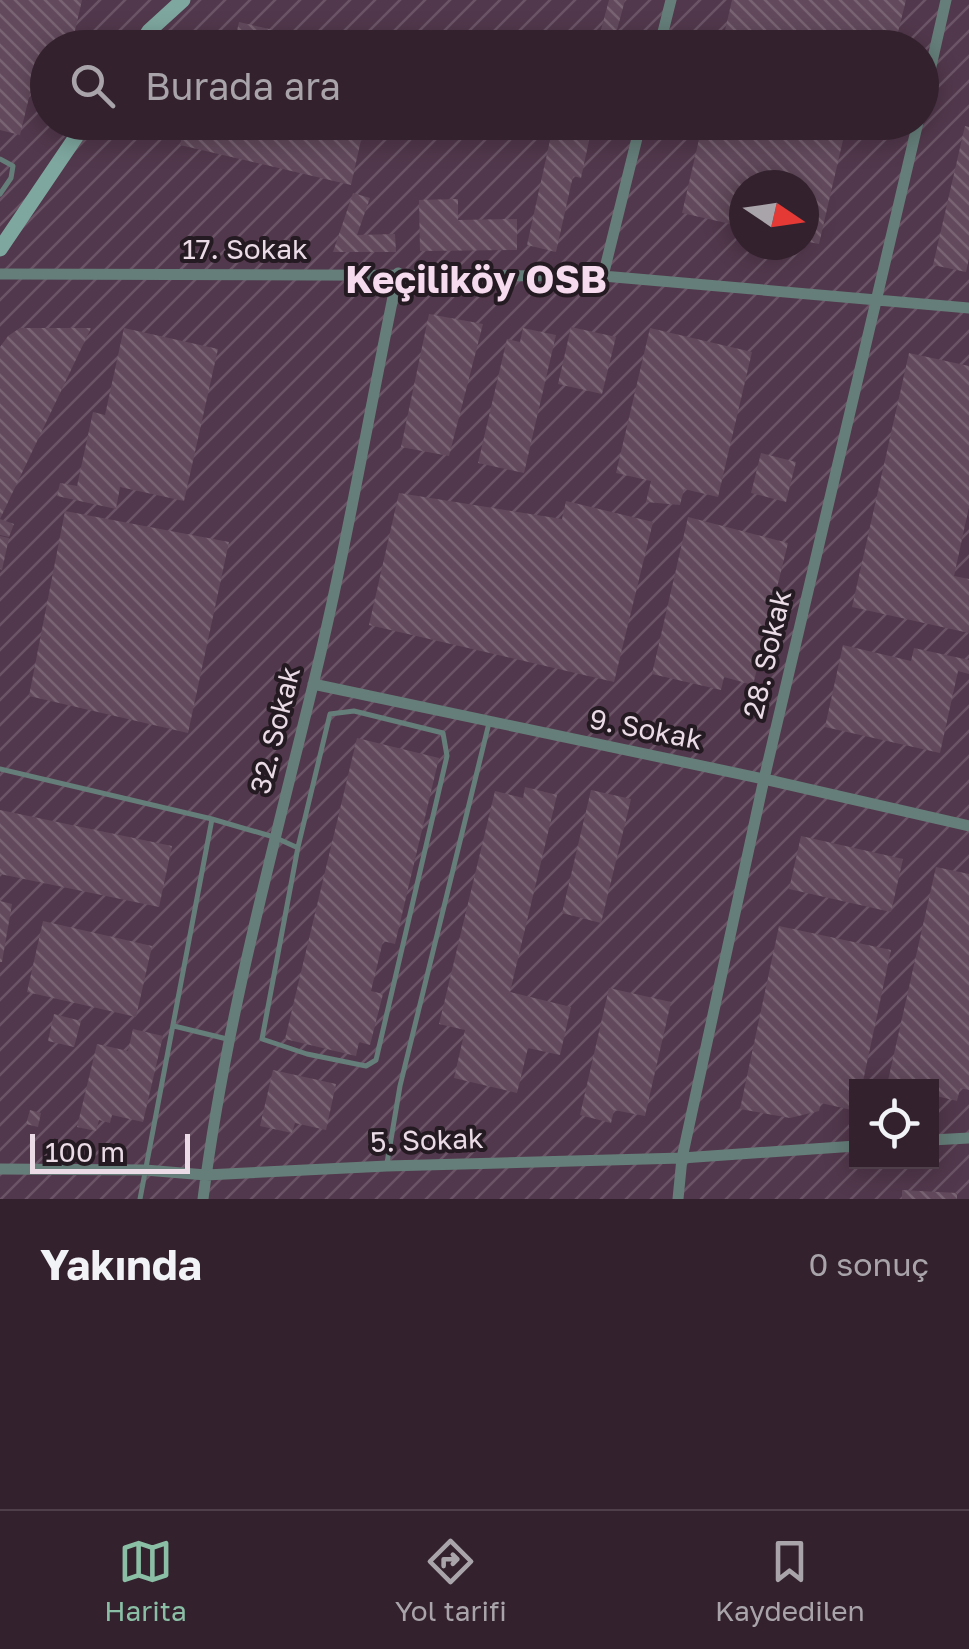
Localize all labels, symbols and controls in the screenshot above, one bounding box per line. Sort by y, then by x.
search box [30,30,939,140]
icon: search [65,58,120,113]
text: Burada ara [145,63,341,108]
north arrow [729,170,819,260]
street label: 17. Sokak [182,232,308,265]
district label: Keçiliköy OSB [345,256,607,302]
street label: 28. Sokak [736,586,797,721]
street label: 32. Sokak [243,663,306,797]
street label: 9. Sokak [587,701,705,756]
map controls [849,1079,939,1169]
button: locate [849,1079,939,1169]
street label: 5. Sokak [370,1121,484,1158]
scale bar [30,1129,190,1174]
text: 100 m [45,1135,125,1168]
text: Yakında [40,1239,202,1289]
text: 0 sonuç [809,1245,929,1283]
tab: Harita [104,1534,187,1627]
tab: Yol tarifi [395,1534,507,1627]
tab: Kaydedilen [715,1534,865,1627]

